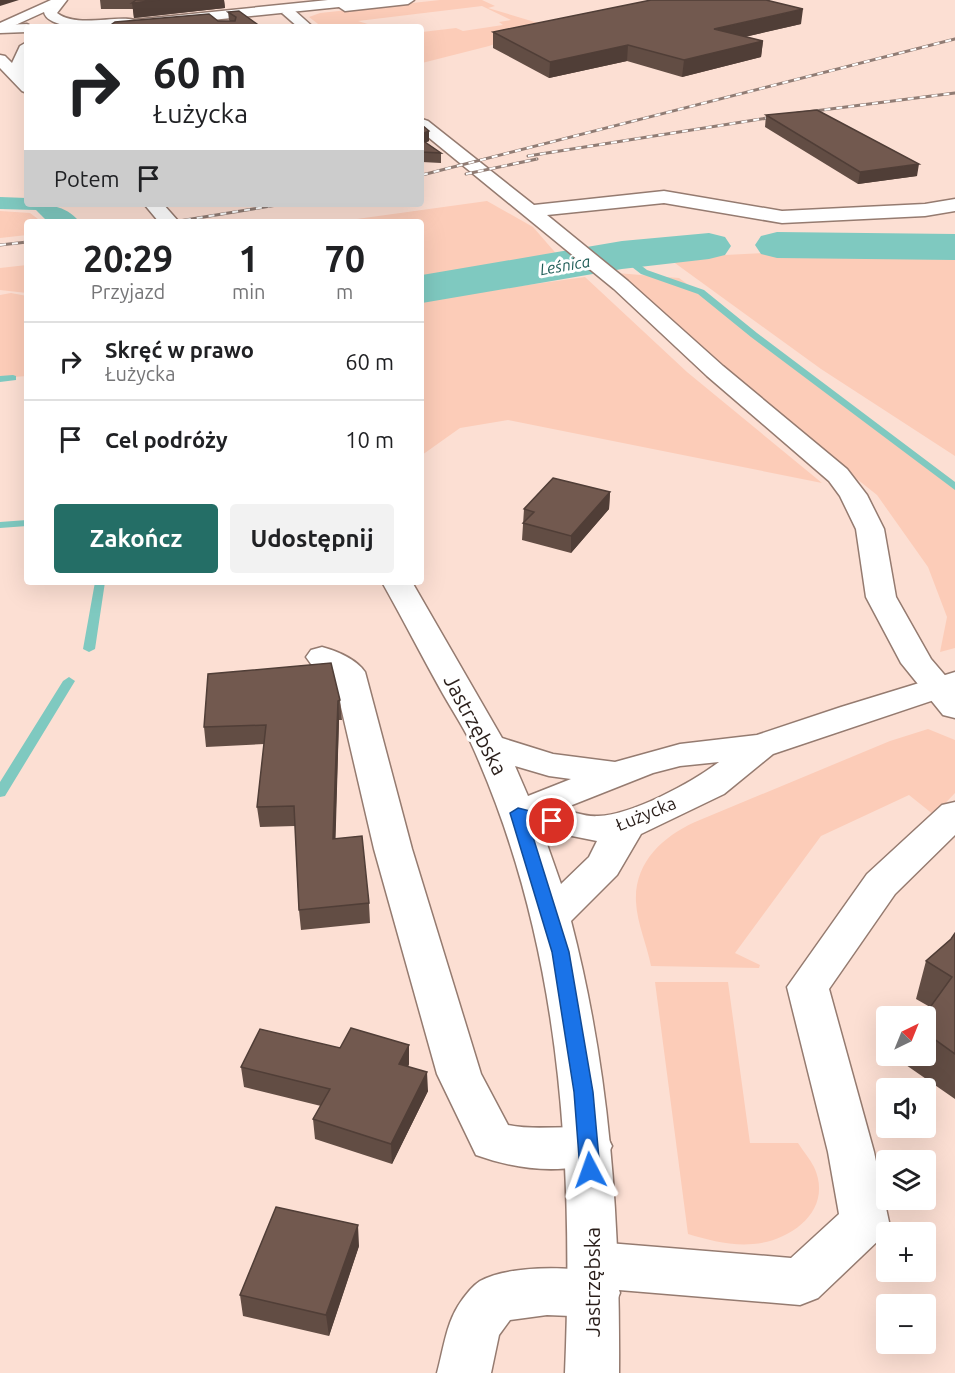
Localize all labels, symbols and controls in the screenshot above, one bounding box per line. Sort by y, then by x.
icon: right [54,48,132,126]
text: 60 m [153,49,247,96]
text: Łużycka [153,98,248,128]
icon: arrive [132,162,165,195]
text: Potem [54,166,120,191]
text: 20:29 [83,238,173,279]
text: 1 [239,238,259,279]
text: 70 [324,238,365,279]
water label: Leśnica [538,252,592,278]
text: Przyjazd [91,280,165,303]
text: min [232,280,266,303]
text: m [336,280,353,303]
text: Skręć w prawo [105,337,254,362]
icon: right [54,345,87,378]
text: 60 m [345,349,394,374]
text: Łużycka [105,362,175,385]
icon: arrive [54,423,87,456]
text: Cel podróży [105,427,228,452]
text: 10 m [345,427,394,452]
button: Zakończ [54,504,218,573]
button: Udostępnij [230,504,394,573]
street label: Jastrzębska [439,670,512,779]
street label: Łużycka [612,792,679,834]
pin [526,795,577,846]
icon: arrive [535,804,568,837]
north arrow [876,1006,936,1066]
map controls [876,1006,936,1354]
button: sound [876,1078,936,1138]
position arrow [558,1138,622,1202]
button: layers [876,1150,936,1210]
button: + [876,1222,936,1282]
street label: Jastrzębska [580,1227,604,1337]
button: − [876,1294,936,1354]

